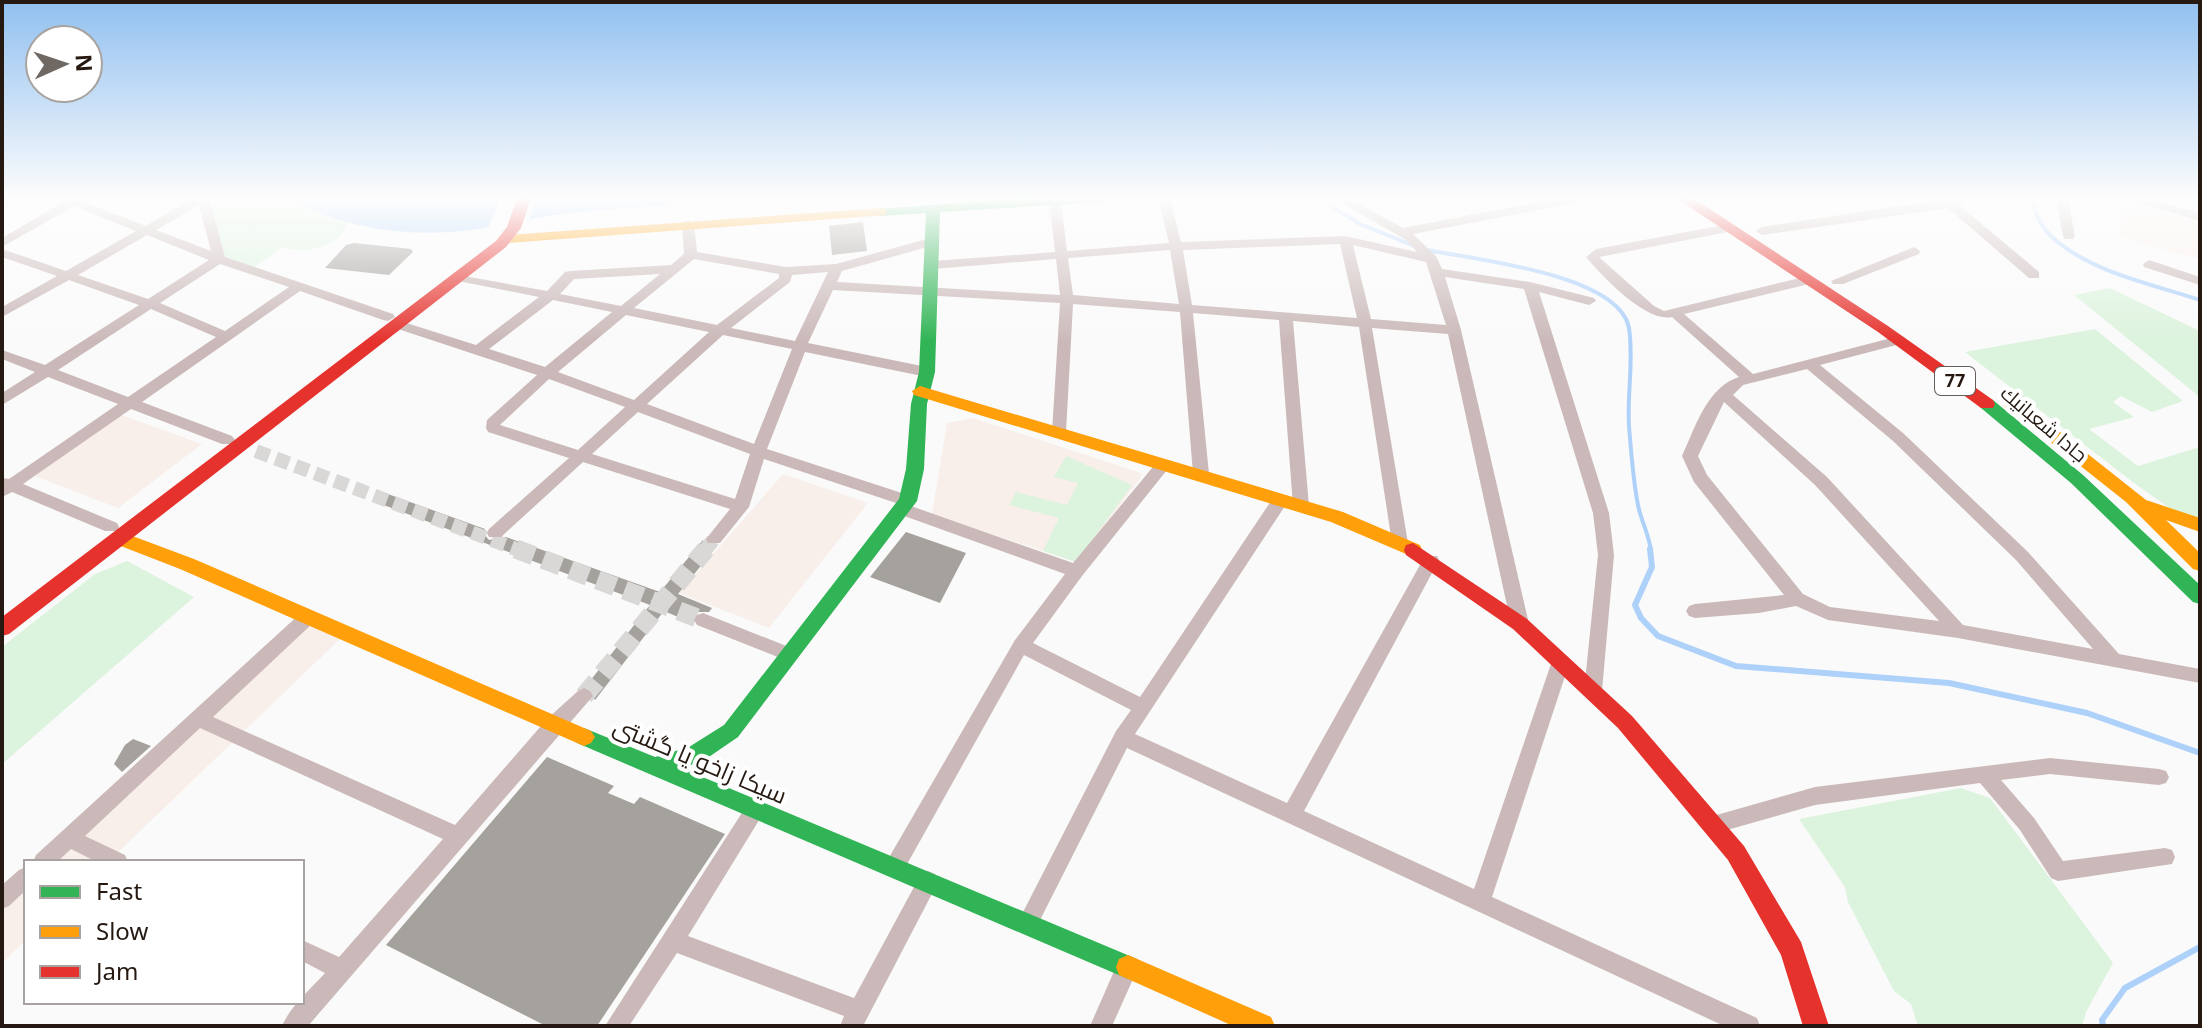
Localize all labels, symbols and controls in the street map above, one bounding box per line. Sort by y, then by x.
north arrow [24,24,104,104]
text: N [70,53,100,73]
road number: 77 [1935,367,1975,395]
street label: جادا شعبانيك [1995,379,2094,468]
street label: سیکا زاخو یا گشتى [609,708,792,811]
legend [24,860,304,1004]
text: Fast [96,874,142,907]
text: Slow [96,914,148,947]
text: Jam [94,954,138,987]

